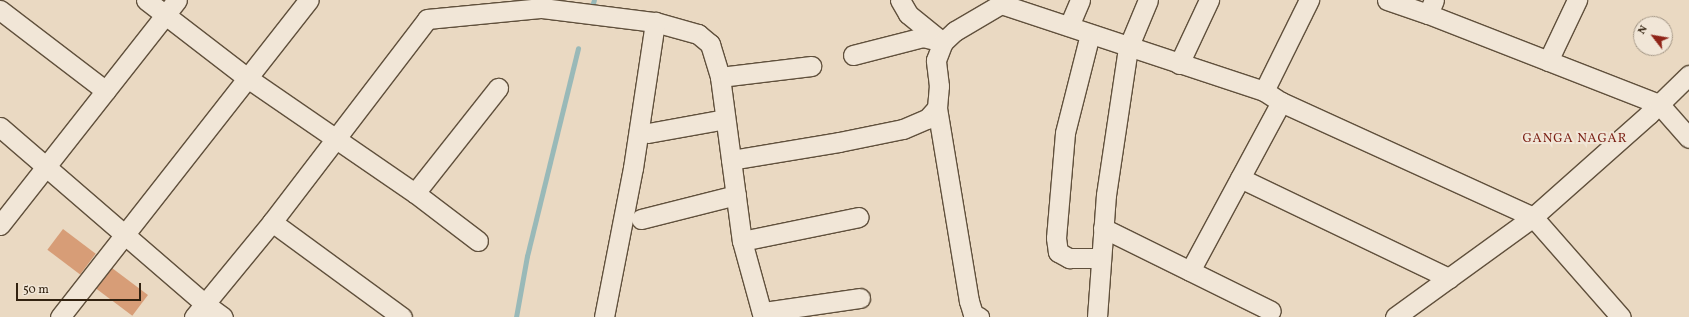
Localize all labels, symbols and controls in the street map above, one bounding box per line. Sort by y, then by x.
north arrow [1633,16,1673,56]
text: N [1635,23,1652,37]
district label: GANGA NAGAR [1522,131,1628,147]
scale bar [18,275,143,301]
text: 50 m [23,282,49,298]

